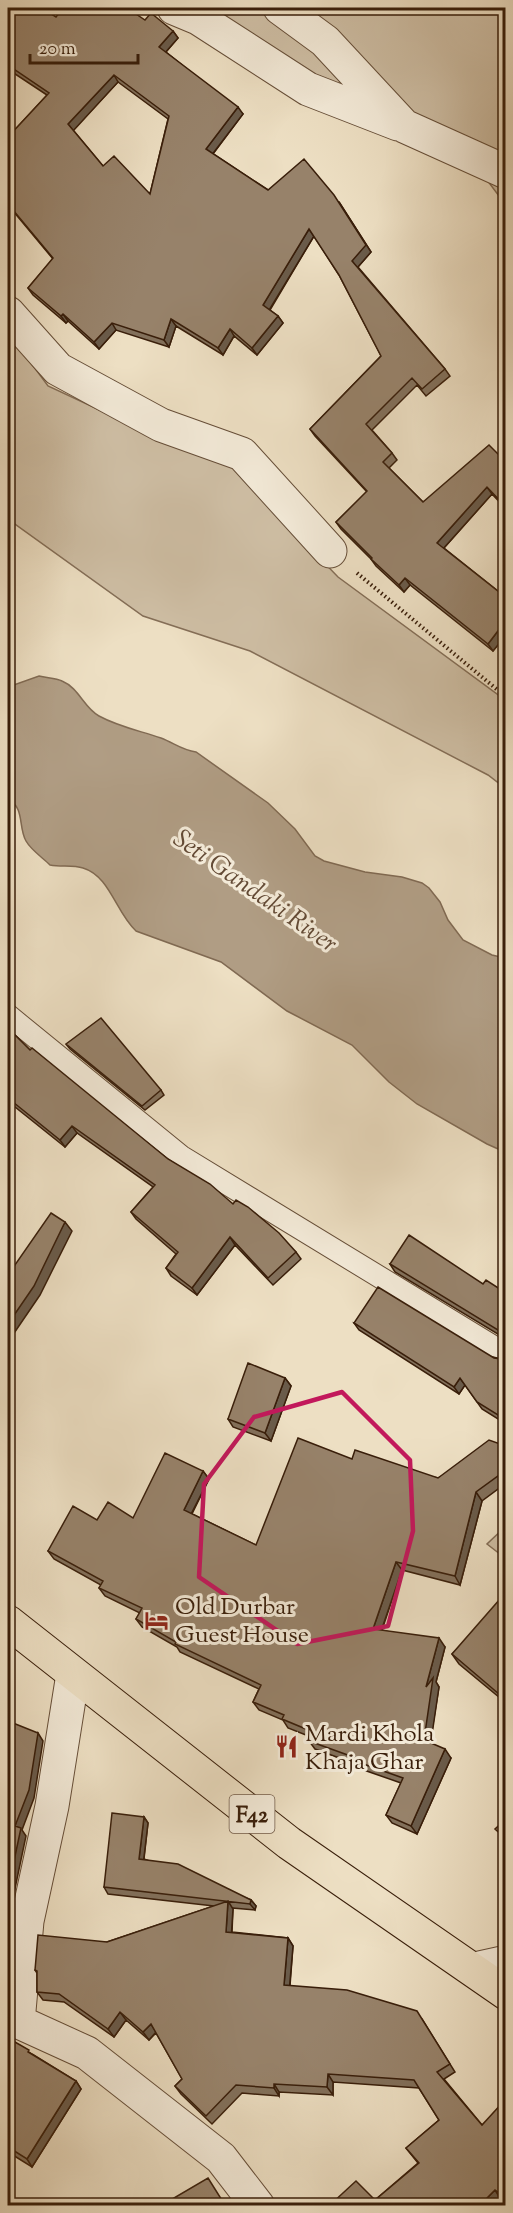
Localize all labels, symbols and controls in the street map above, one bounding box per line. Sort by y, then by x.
scale bar [30,27,138,65]
text: 20 m [39,37,76,63]
water label: Seti Gandaki River [165,821,344,963]
place label: Old Durbar Guest House [175,1591,309,1653]
hotel icon: Old Durbar Guest House [144,1607,170,1633]
place label: Mardi Khola Khaja Ghar [305,1718,434,1780]
restaurant icon: Mardi Khola Khaja Ghar [274,1734,300,1760]
road number: F42 [230,1795,274,1833]

